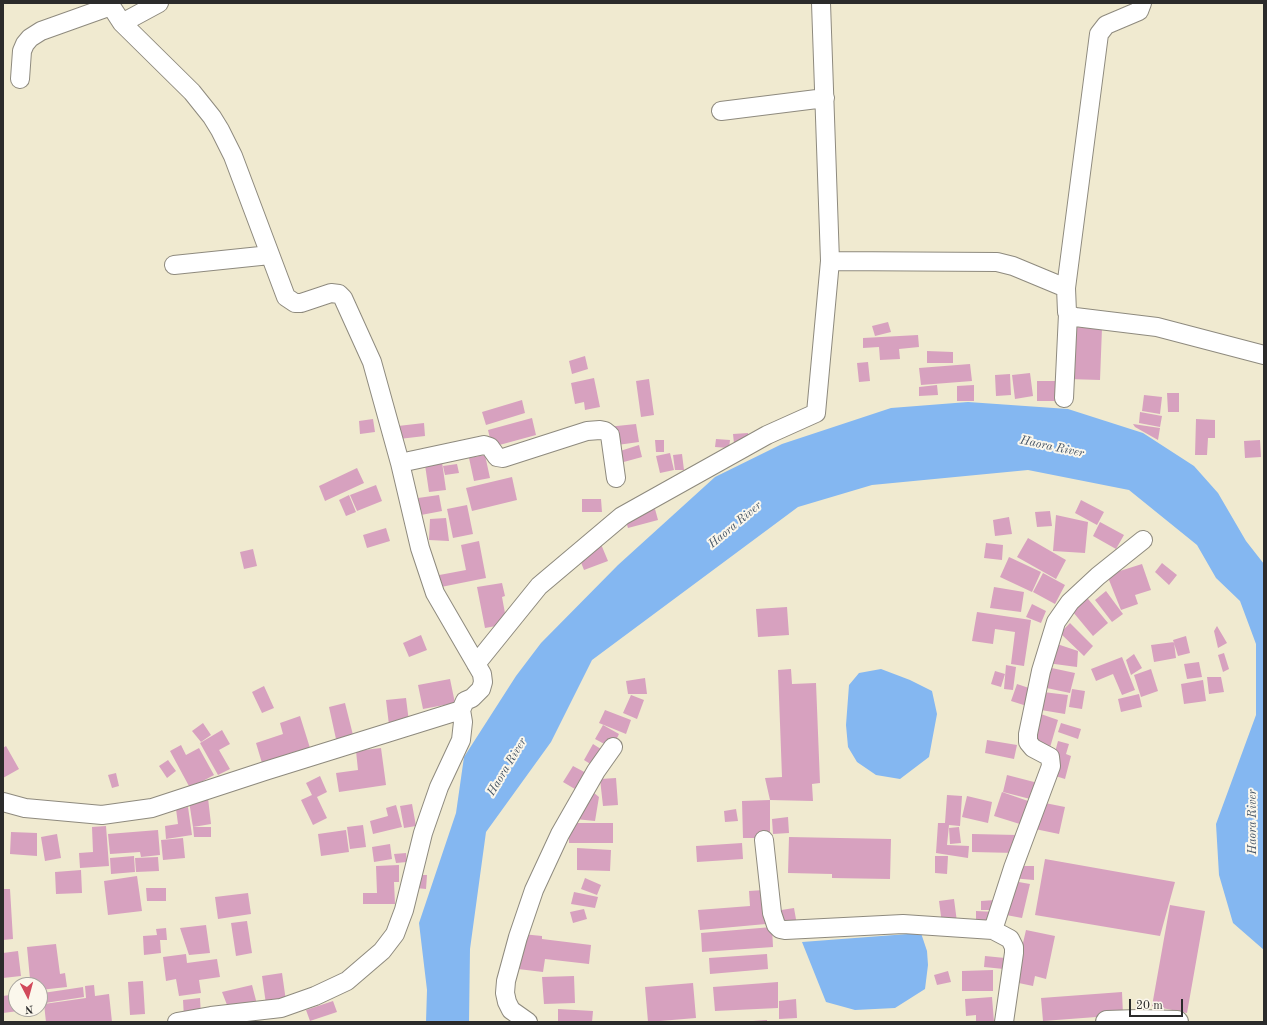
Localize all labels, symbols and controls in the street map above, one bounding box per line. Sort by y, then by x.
water label: Haora River [1019,433,1085,461]
water label: Haora River [706,499,764,551]
water label: Haora River [484,735,530,799]
water label: Haora River [1246,790,1260,854]
north arrow [8,977,48,1017]
scale bar [1131,991,1185,1017]
text: 20 m [1136,1000,1163,1012]
text: N [24,1003,34,1014]

